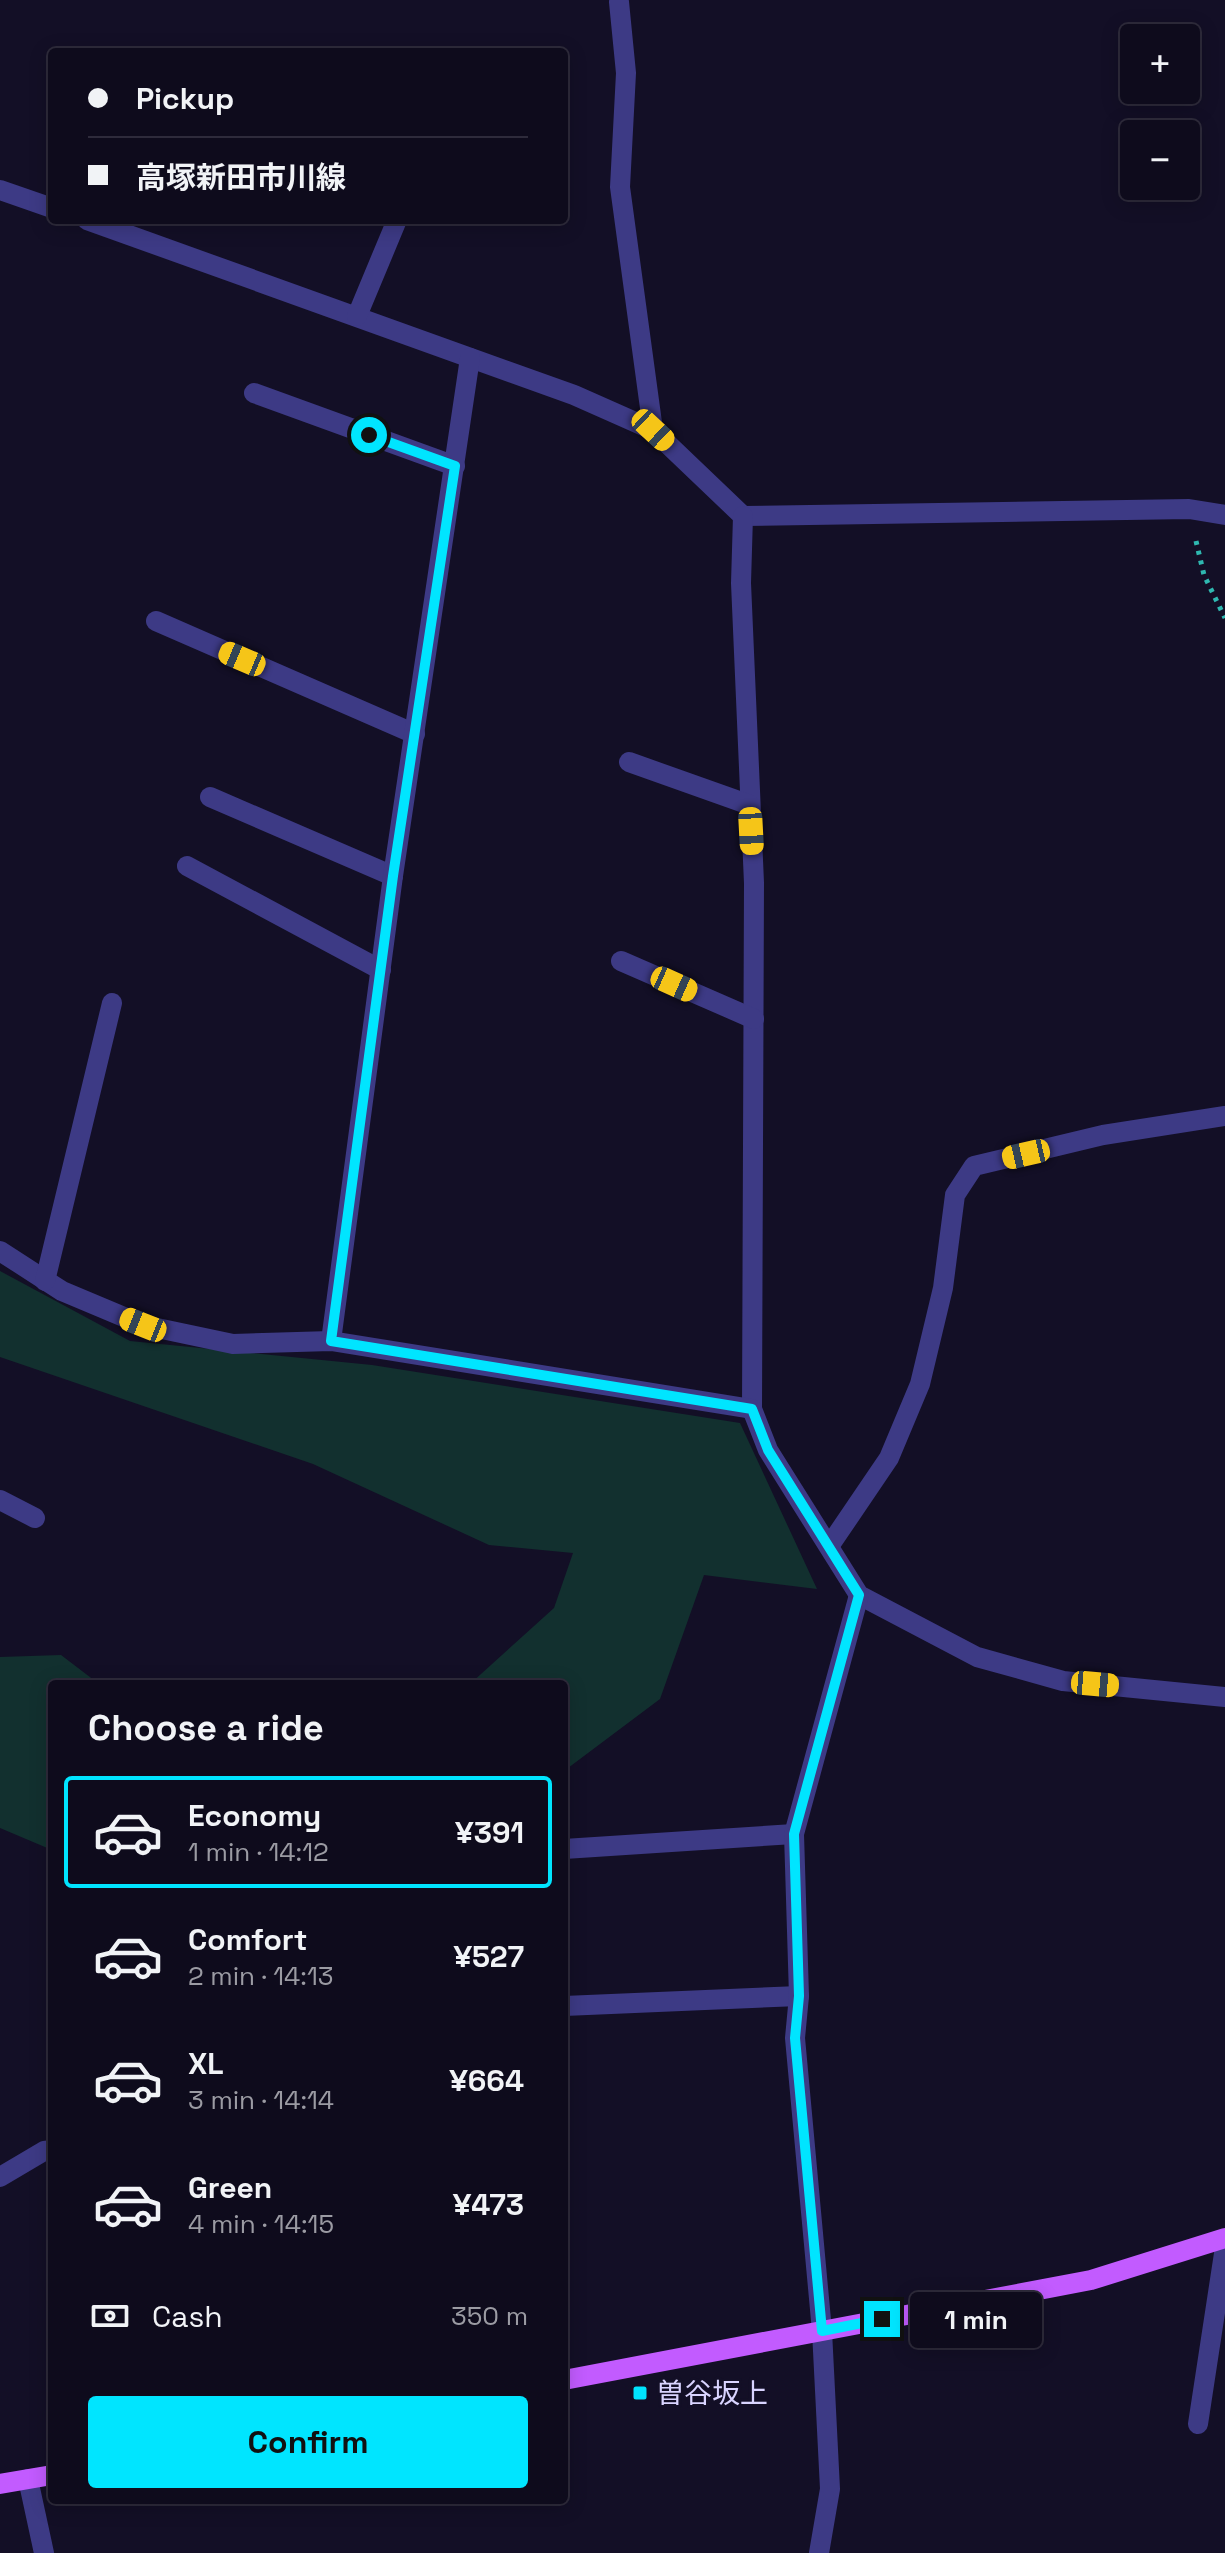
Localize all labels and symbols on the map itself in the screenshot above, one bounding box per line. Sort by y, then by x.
car [627,405,679,455]
route start [351,417,387,453]
car [215,639,269,679]
car [738,806,764,856]
car [647,963,701,1005]
car [1000,1137,1052,1171]
car [116,1305,170,1345]
car [1070,1670,1120,1698]
callout: 1 min [910,2291,1042,2347]
route end [864,2301,900,2337]
place label: 曽谷坂上 [656,2375,768,2411]
marker: 曽谷坂上 [631,2384,649,2402]

